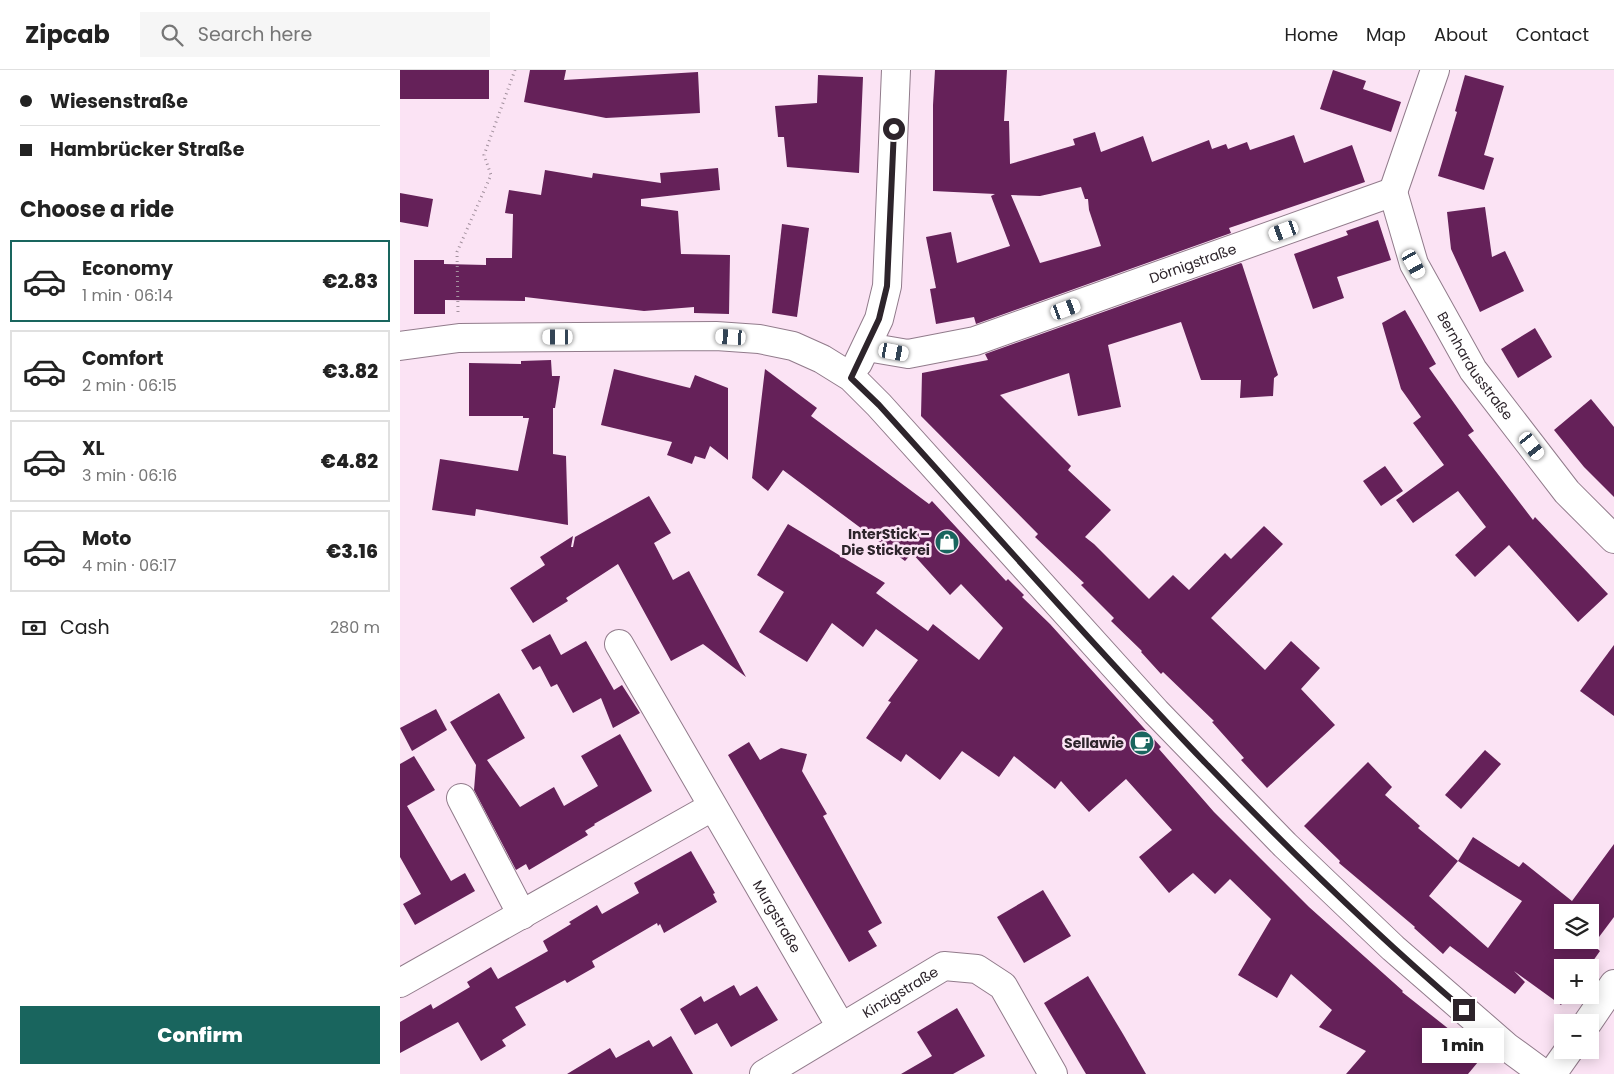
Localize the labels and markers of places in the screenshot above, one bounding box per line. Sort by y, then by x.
place label: InterStick – Die Stickerei [841,524,930,560]
shop icon: InterStick – Die Stickerei [934,529,960,555]
cafe icon: Sellawie [1129,730,1155,756]
place label: Sellawie [1064,733,1124,753]

